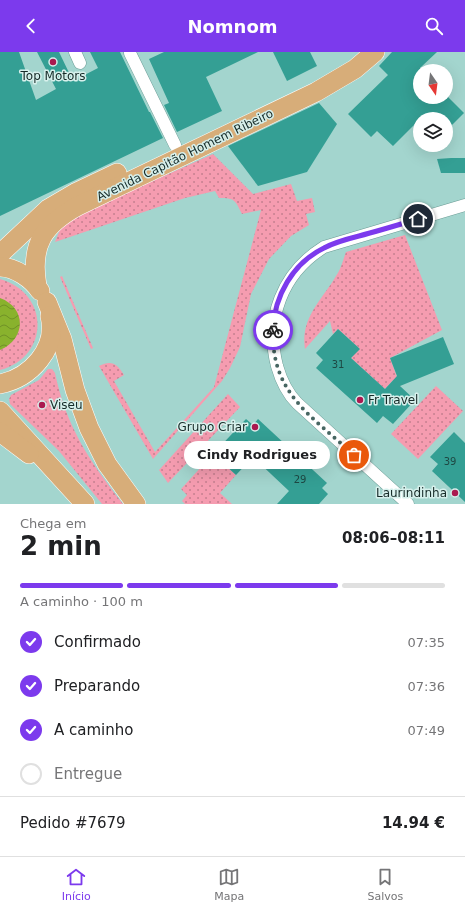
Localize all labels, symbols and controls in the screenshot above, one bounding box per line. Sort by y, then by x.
icon: back [20,15,42,37]
icon: search [423,15,445,37]
text: Nomnom [187,16,278,37]
marker: Top Motors [48,57,58,67]
north arrow [413,64,453,104]
map controls [413,64,453,152]
place label: Top Motors [20,69,86,83]
street label: Avenida Capitão Homem Ribeiro [94,106,276,204]
button: layers [413,112,453,152]
pin [401,202,435,236]
icon: home [407,208,429,230]
courier [253,310,293,350]
icon: bike [262,319,284,341]
house number: 31 [332,359,344,370]
place label: Fr Travel [368,393,418,407]
marker: Fr Travel [355,395,365,405]
place label: Viseu [50,398,83,412]
marker: Viseu [37,400,47,410]
place label: Grupo Criar [177,420,247,434]
marker: Grupo Criar [250,422,260,432]
pin [337,438,371,472]
callout: Cindy Rodrigues [184,441,330,469]
icon: bag [343,444,365,466]
text: Cindy Rodrigues [197,447,317,462]
house number: 39 [444,456,456,467]
house number: 29 [294,474,306,485]
place label: Laurindinha [376,486,447,500]
marker: Laurindinha [450,488,460,498]
text: Chega em [20,516,86,531]
text: 08:06–08:11 [342,529,445,547]
text: 2 min [20,531,102,561]
text: A caminho · 100 m [20,594,143,609]
icon: check [20,631,42,653]
text: Confirmado [54,633,141,651]
text: 07:35 [408,635,445,650]
icon: check [20,675,42,697]
text: Preparando [54,677,140,695]
text: 07:36 [408,679,445,694]
icon: check [20,719,42,741]
text: A caminho [54,721,133,739]
text: 07:49 [408,723,445,738]
text: Entregue [54,765,122,783]
text: Pedido #7679 [20,814,126,832]
text: 14.94 € [382,814,445,832]
tab: Início [62,866,91,903]
tab: Mapa [214,866,244,903]
tab: Salvos [368,866,403,903]

